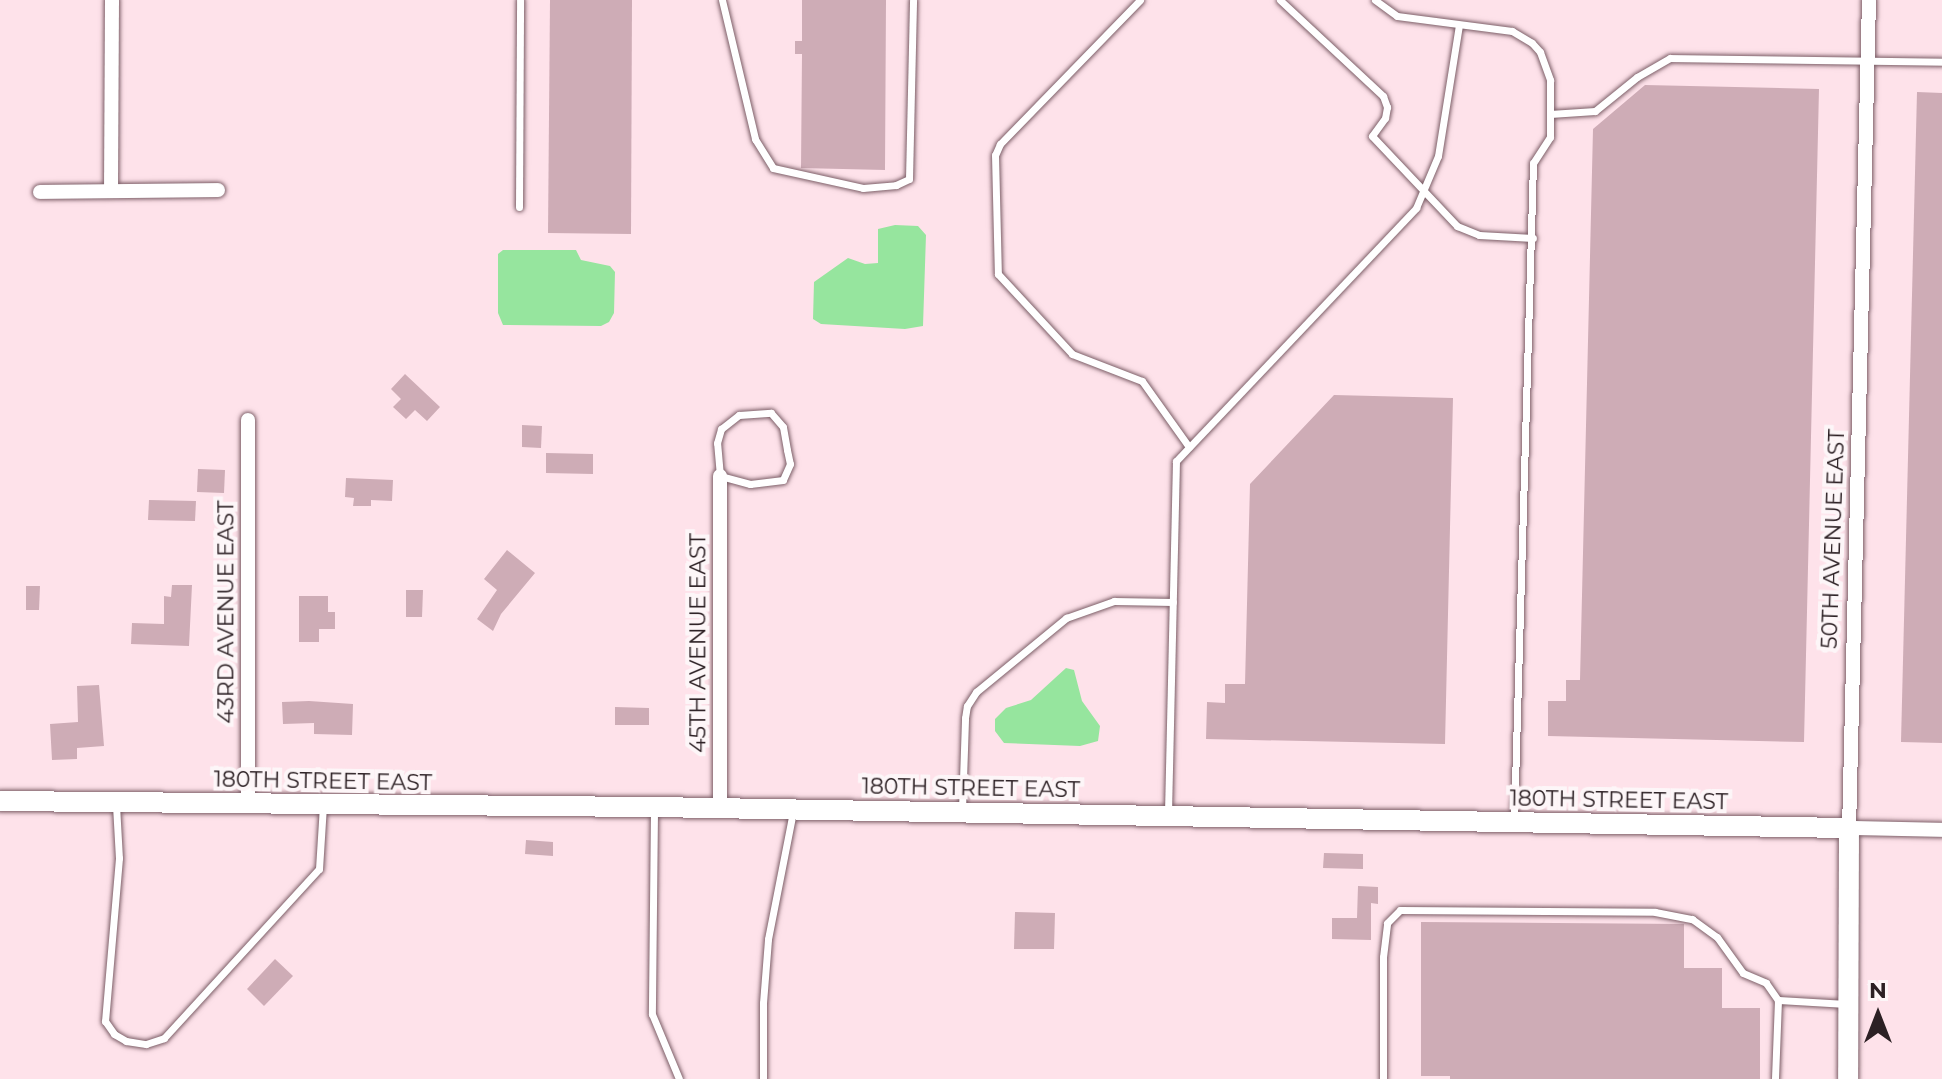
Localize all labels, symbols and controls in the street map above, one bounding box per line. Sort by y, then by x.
street label: 50TH AVENUE EAST [1816,429,1850,649]
street label: 43RD AVENUE EAST [213,500,239,724]
street label: 45TH AVENUE EAST [685,533,711,753]
street label: 180TH STREET EAST [214,766,432,796]
street label: 180TH STREET EAST [862,773,1080,803]
street label: 180TH STREET EAST [1510,785,1728,815]
north arrow [1838,975,1918,1055]
text: N [1869,977,1887,1004]

